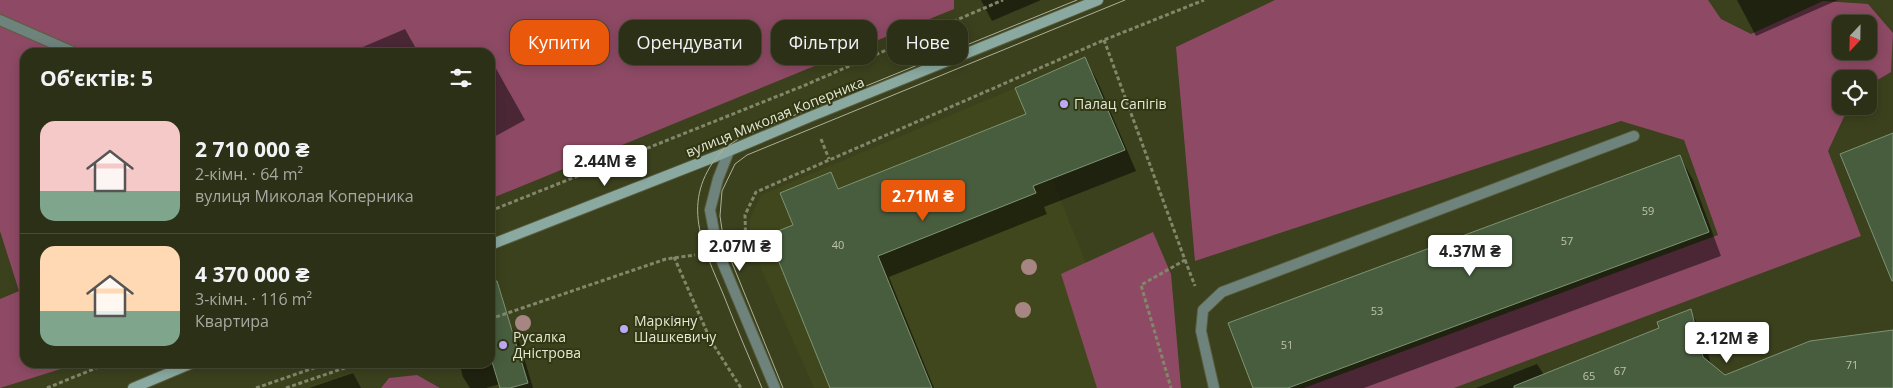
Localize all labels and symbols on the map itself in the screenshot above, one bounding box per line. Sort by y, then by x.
north arrow [1832,15,1878,60]
street label: вулиця Миколая Коперника [683,72,867,161]
place label: Палац Сапігів [1074,94,1167,113]
marker: Палац Сапігів [1058,98,1070,110]
pin: 2.44M ₴ [559,144,651,187]
pin: 2.71M ₴ [877,180,969,222]
house number: 59 [1642,203,1654,218]
pin: 2.07M ₴ [694,230,786,272]
house number: 57 [1561,233,1573,248]
pin: 4.37M ₴ [1424,234,1516,277]
house number: 40 [832,237,844,252]
house number: 53 [1371,303,1383,318]
place label: Маркіяну Шашкевичу [634,311,717,346]
pin: 2.12M ₴ [1681,322,1773,364]
marker: Маркіяну Шашкевичу [618,323,630,335]
place label: Русалка Дністрова [513,327,581,362]
house number: 51 [1281,337,1293,352]
marker: Русалка Дністрова [497,339,509,351]
house number: 71 [1846,357,1858,372]
house number: 67 [1614,363,1626,378]
house number: 65 [1583,368,1595,383]

